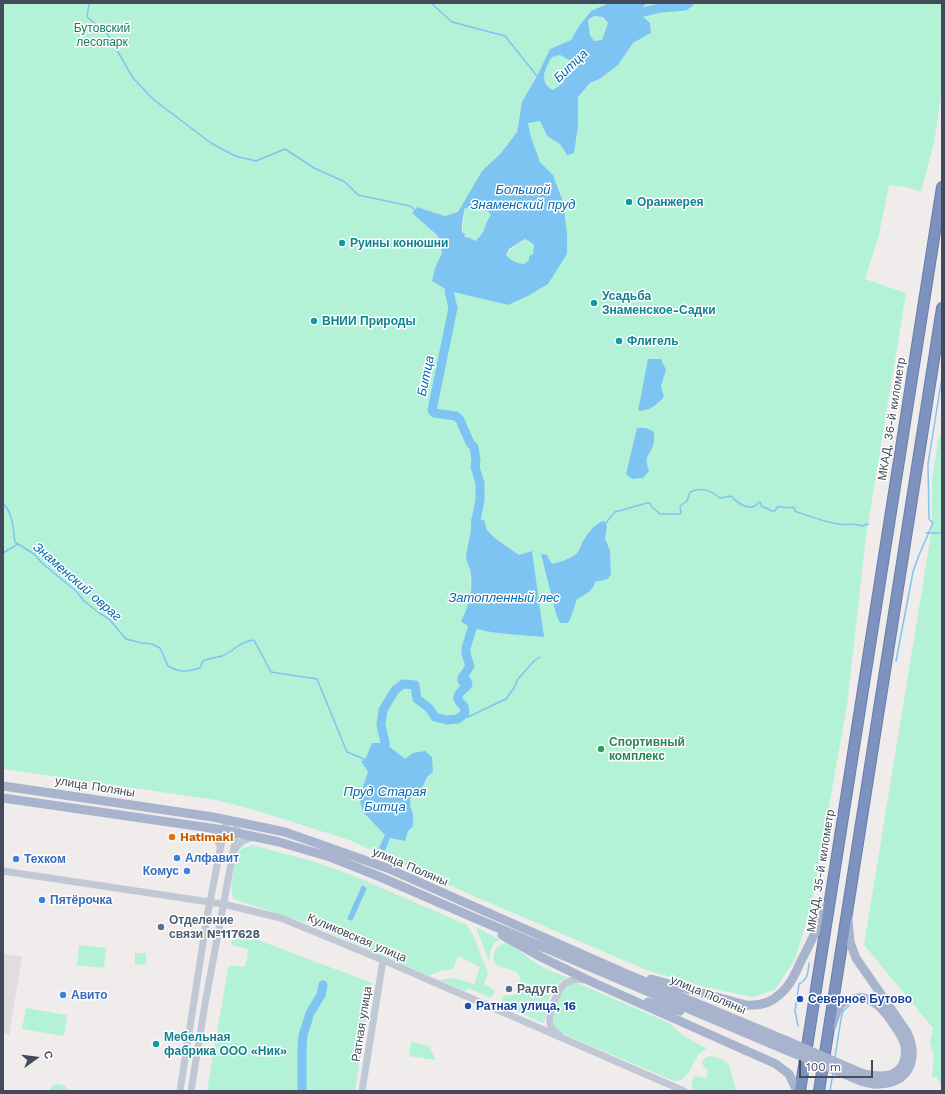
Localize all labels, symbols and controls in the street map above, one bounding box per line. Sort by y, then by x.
park label: Бутовский лесопарк [74,21,130,49]
water label: Битца [551,46,591,86]
water label: Большой Знаменский пруд [471,182,575,213]
place label: Оранжерея [637,195,704,209]
marker: Оранжерея [624,197,634,207]
place label: Руины конюшни [350,236,448,250]
marker: Руины конюшни [337,238,347,248]
place label: Усадьба Знаменское-Садки [602,289,716,317]
marker: Усадьба Знаменское-Садки [589,298,599,308]
place label: ВНИИ Природы [322,314,416,328]
marker: ВНИИ Природы [309,316,319,326]
place label: Флигель [627,334,679,348]
marker: Флигель [614,336,624,346]
water label: Битца [414,354,438,398]
street label: МКАД, 36-й километр [875,356,909,482]
water label: Знаменский овраг [30,539,124,625]
water label: Затопленный лес [448,590,560,606]
place label: Спортивный комплекс [609,735,685,763]
marker: Спортивный комплекс [596,744,606,754]
street label: улица Поляны [54,774,136,800]
water label: Пруд Старая Битца [344,784,426,815]
street label: МКАД, 35-й километр [804,809,838,933]
place label: Hatimaki [180,830,234,844]
marker: Hatimaki [167,832,177,842]
street label: улица Поляны [370,845,450,889]
place label: Алфавит [185,851,239,865]
place label: Техком [24,852,66,866]
marker: Алфавит [172,853,182,863]
marker: Техком [11,854,21,864]
place label: Комус [143,864,179,878]
marker: Комус [182,866,192,876]
place label: Пятёрочка [50,893,112,907]
marker: Пятёрочка [37,895,47,905]
street label: Куликовская улица [305,911,409,965]
place label: Отделение связи №117628 [169,913,260,941]
marker: Отделение связи №117628 [156,922,166,932]
street label: улица Поляны [668,973,748,1017]
place label: Радуга [517,982,558,996]
marker: Радуга [504,984,514,994]
street label: Ратная улица [349,985,375,1063]
place label: Авито [71,988,107,1002]
marker: Авито [58,990,68,1000]
place label: Северное Бутово [808,992,912,1006]
marker: Северное Бутово [795,994,805,1004]
place label: Ратная улица, 16 [476,999,576,1013]
marker: Ратная улица, 16 [463,1001,473,1011]
place label: Мебельная фабрика ООО «Ник» [164,1030,287,1058]
north arrow [16,1038,56,1078]
marker: Мебельная фабрика ООО «Ник» [151,1039,161,1049]
text: С [41,1050,55,1060]
scale bar [801,1052,875,1078]
text: 100 m [806,1060,841,1074]

